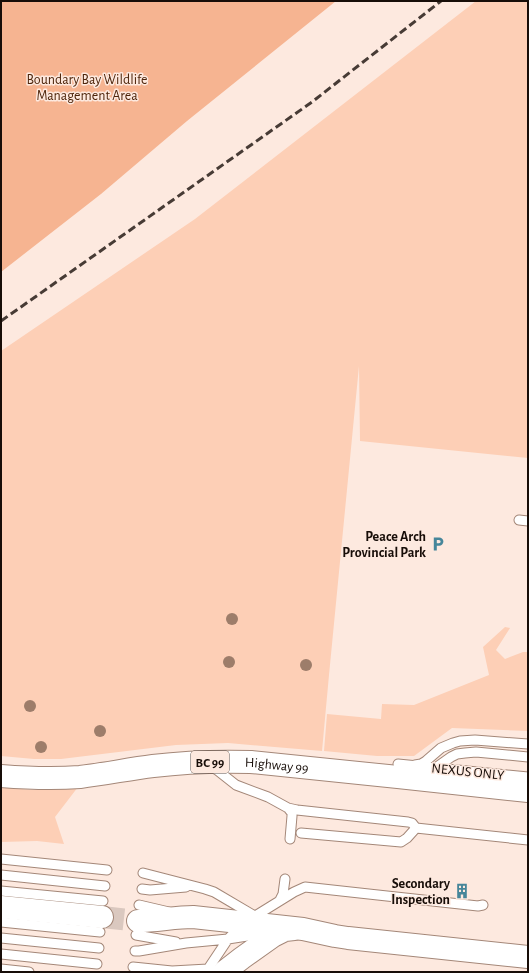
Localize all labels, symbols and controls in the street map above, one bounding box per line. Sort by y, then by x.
park label: Boundary Bay Wildlife Management Area [26,73,148,103]
place label: Peace Arch Provincial Park [342,530,426,560]
parking icon: Peace Arch Provincial Park [429,535,447,553]
road number: BC 99 [191,751,229,773]
street label: Highway 99 [245,756,309,776]
street label: NEXUS ONLY [431,761,506,783]
place label: Secondary Inspection [391,877,451,907]
building icon: Secondary Inspection [453,882,471,900]

